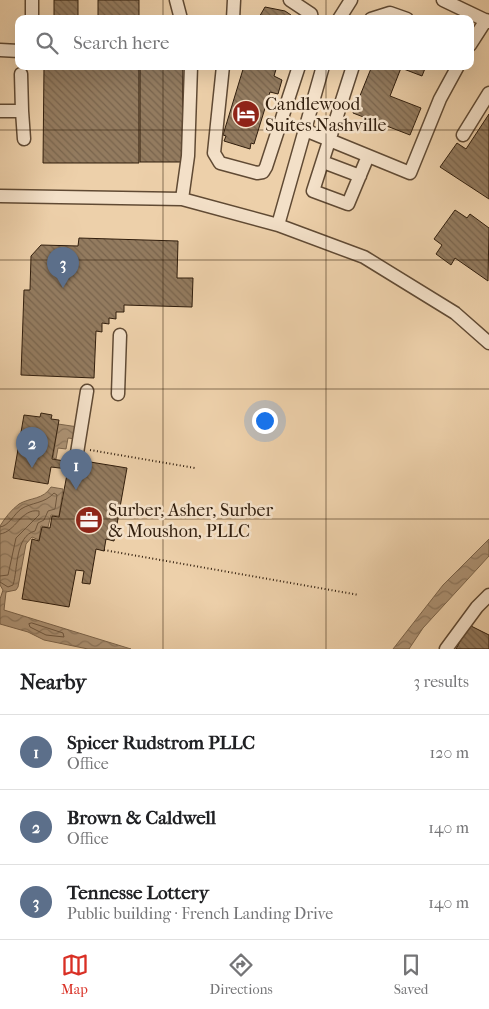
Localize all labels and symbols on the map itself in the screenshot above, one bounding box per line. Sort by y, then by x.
place label: Candlewood Suites Nashville [265,94,387,136]
hotel icon: Candlewood Suites Nashville [231,99,261,129]
pin: 3 [47,247,79,288]
your location [252,408,278,434]
pin: 2 [16,427,48,468]
pin: 1 [60,449,92,490]
place label: Surber, Asher, Surber & Moushon, PLLC [108,500,273,542]
office icon: Surber, Asher, Surber & Moushon, PLLC [74,505,104,535]

